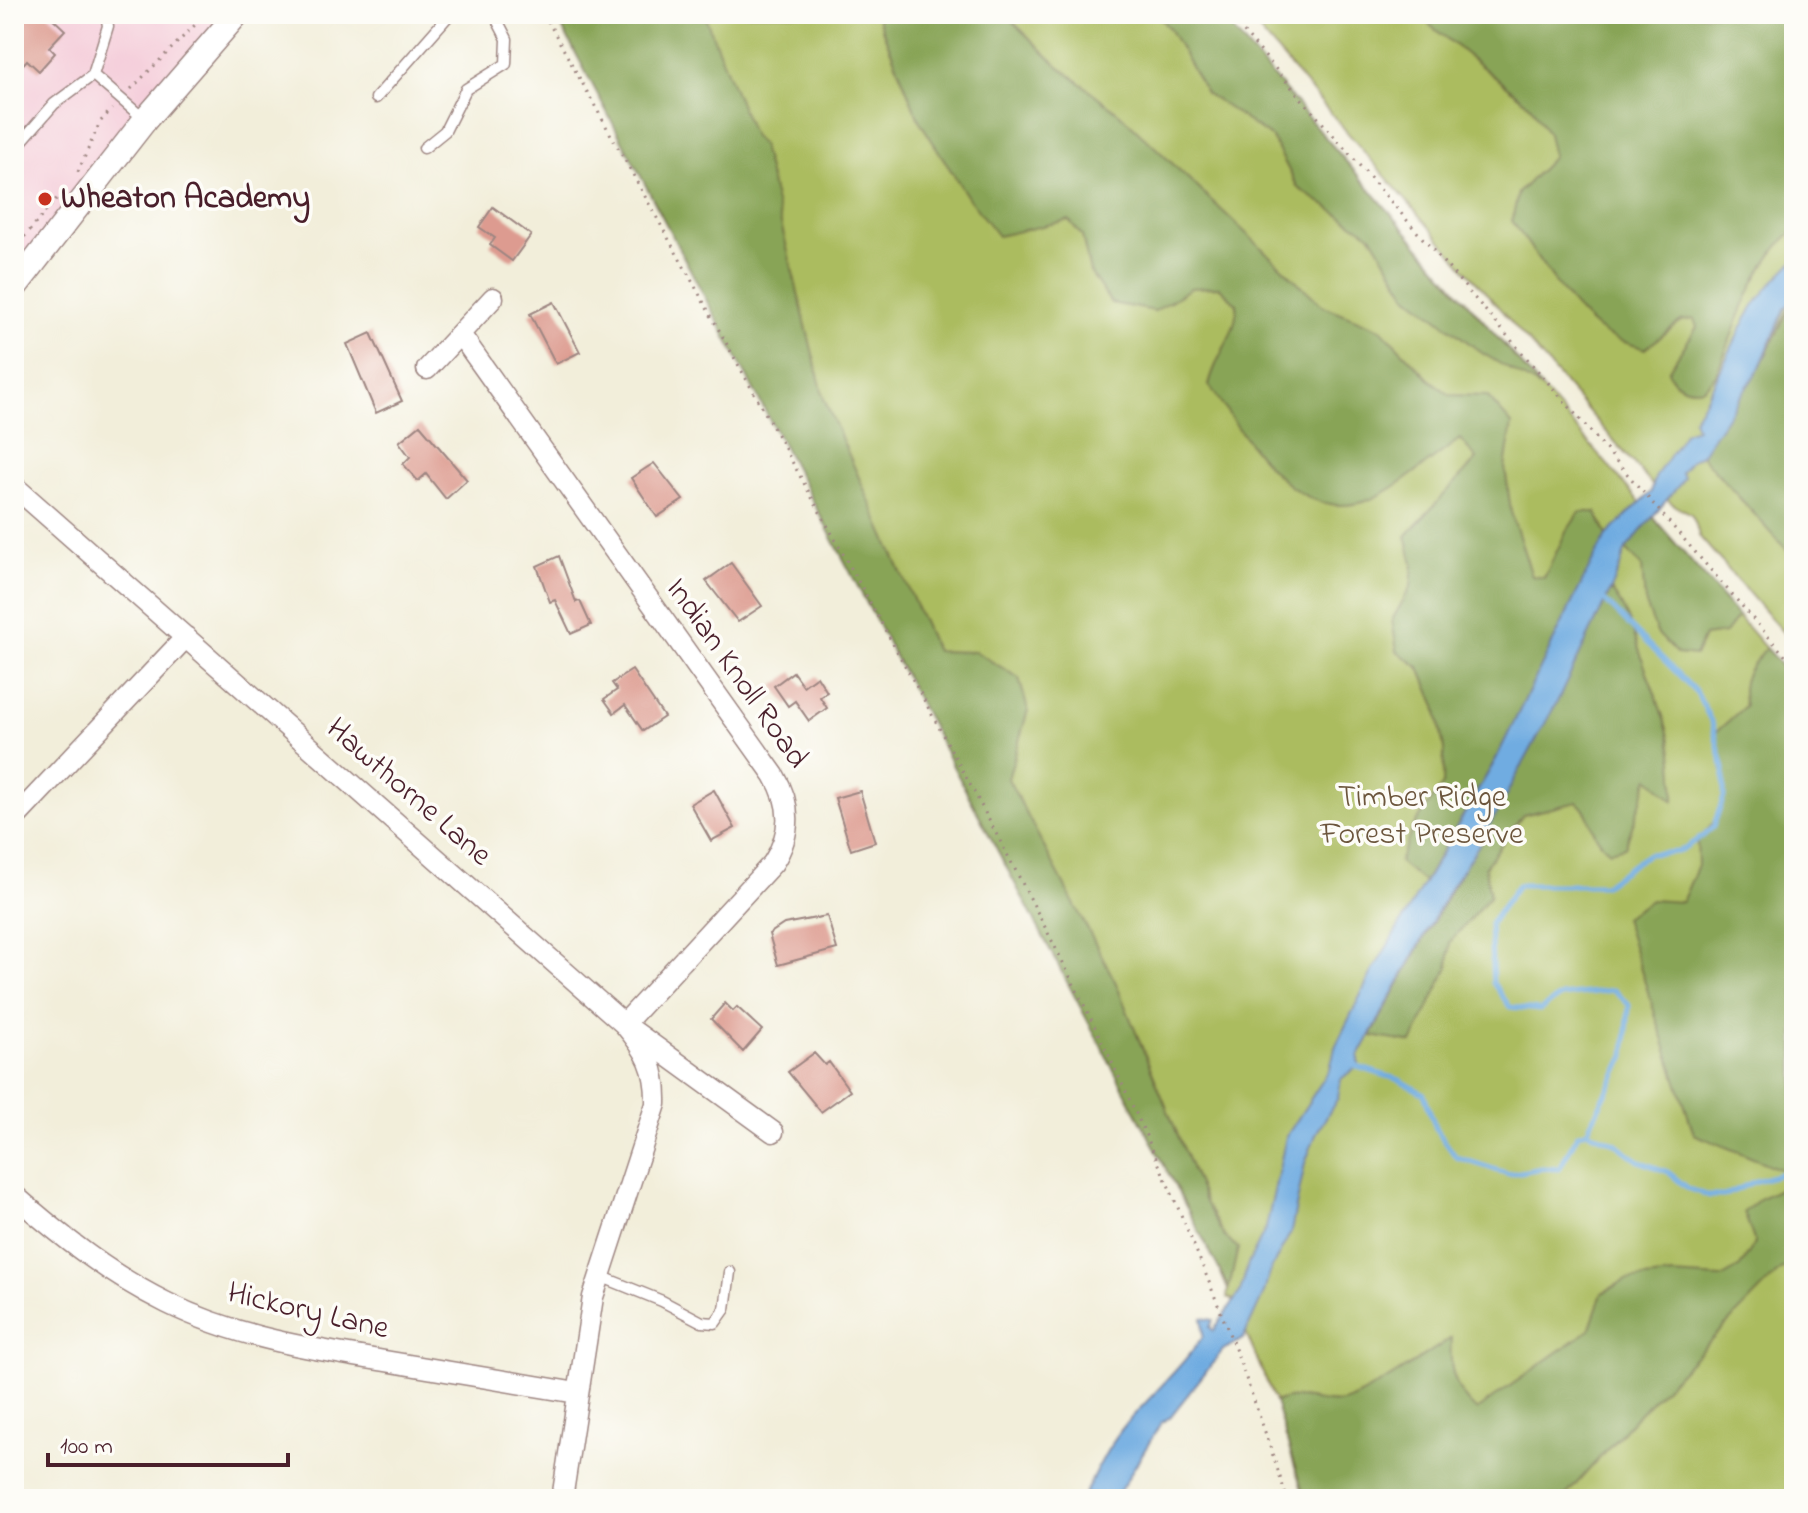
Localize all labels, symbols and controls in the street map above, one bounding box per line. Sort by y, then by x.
place label: Wheaton Academy [61,176,310,224]
marker: Wheaton Academy [36,190,54,208]
street label: Indian Knoll Road [653,569,819,779]
street label: Hawthorne Lane [315,707,502,879]
park label: Timber Ridge Forest Preserve [1320,775,1524,859]
street label: Hickory Lane [223,1271,394,1354]
scale bar [48,1417,288,1467]
text: 100 m [60,1430,113,1465]

